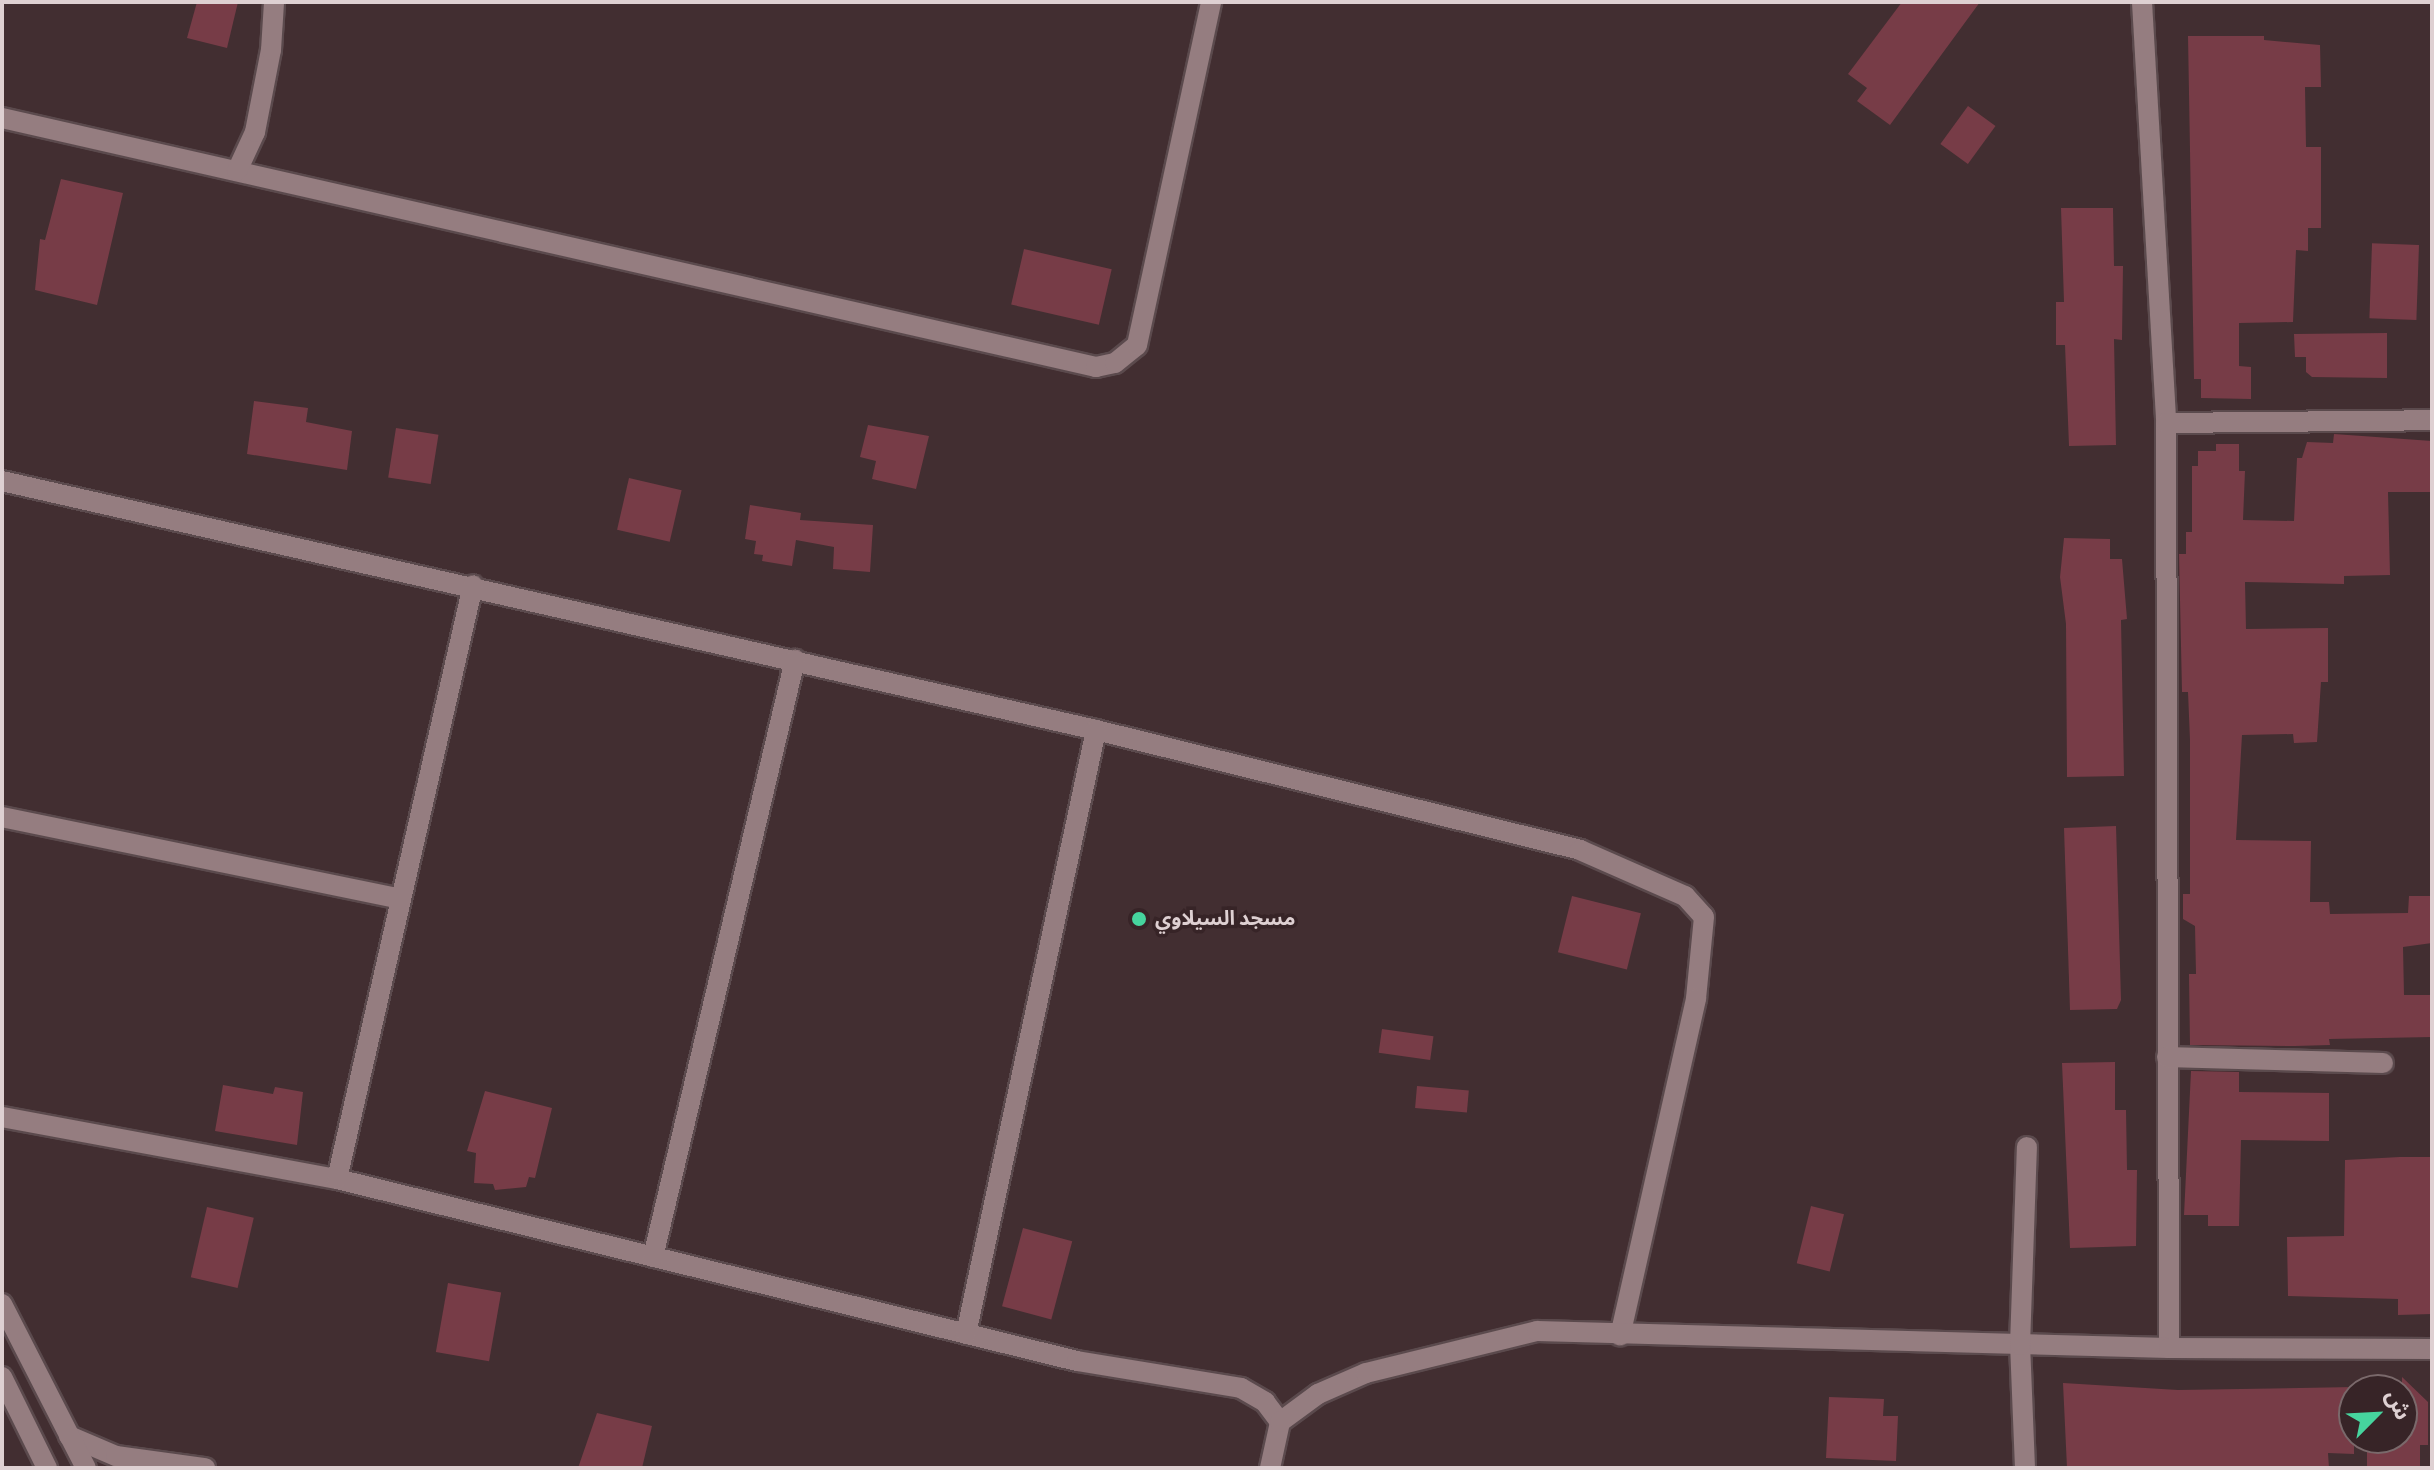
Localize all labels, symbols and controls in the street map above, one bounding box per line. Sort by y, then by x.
place label: مسجد السيلاوي [1155,907,1295,931]
marker: مسجد السيلاوي [1130,910,1148,928]
north arrow [2338,1374,2418,1454]
text: ش [2377,1385,2419,1425]

